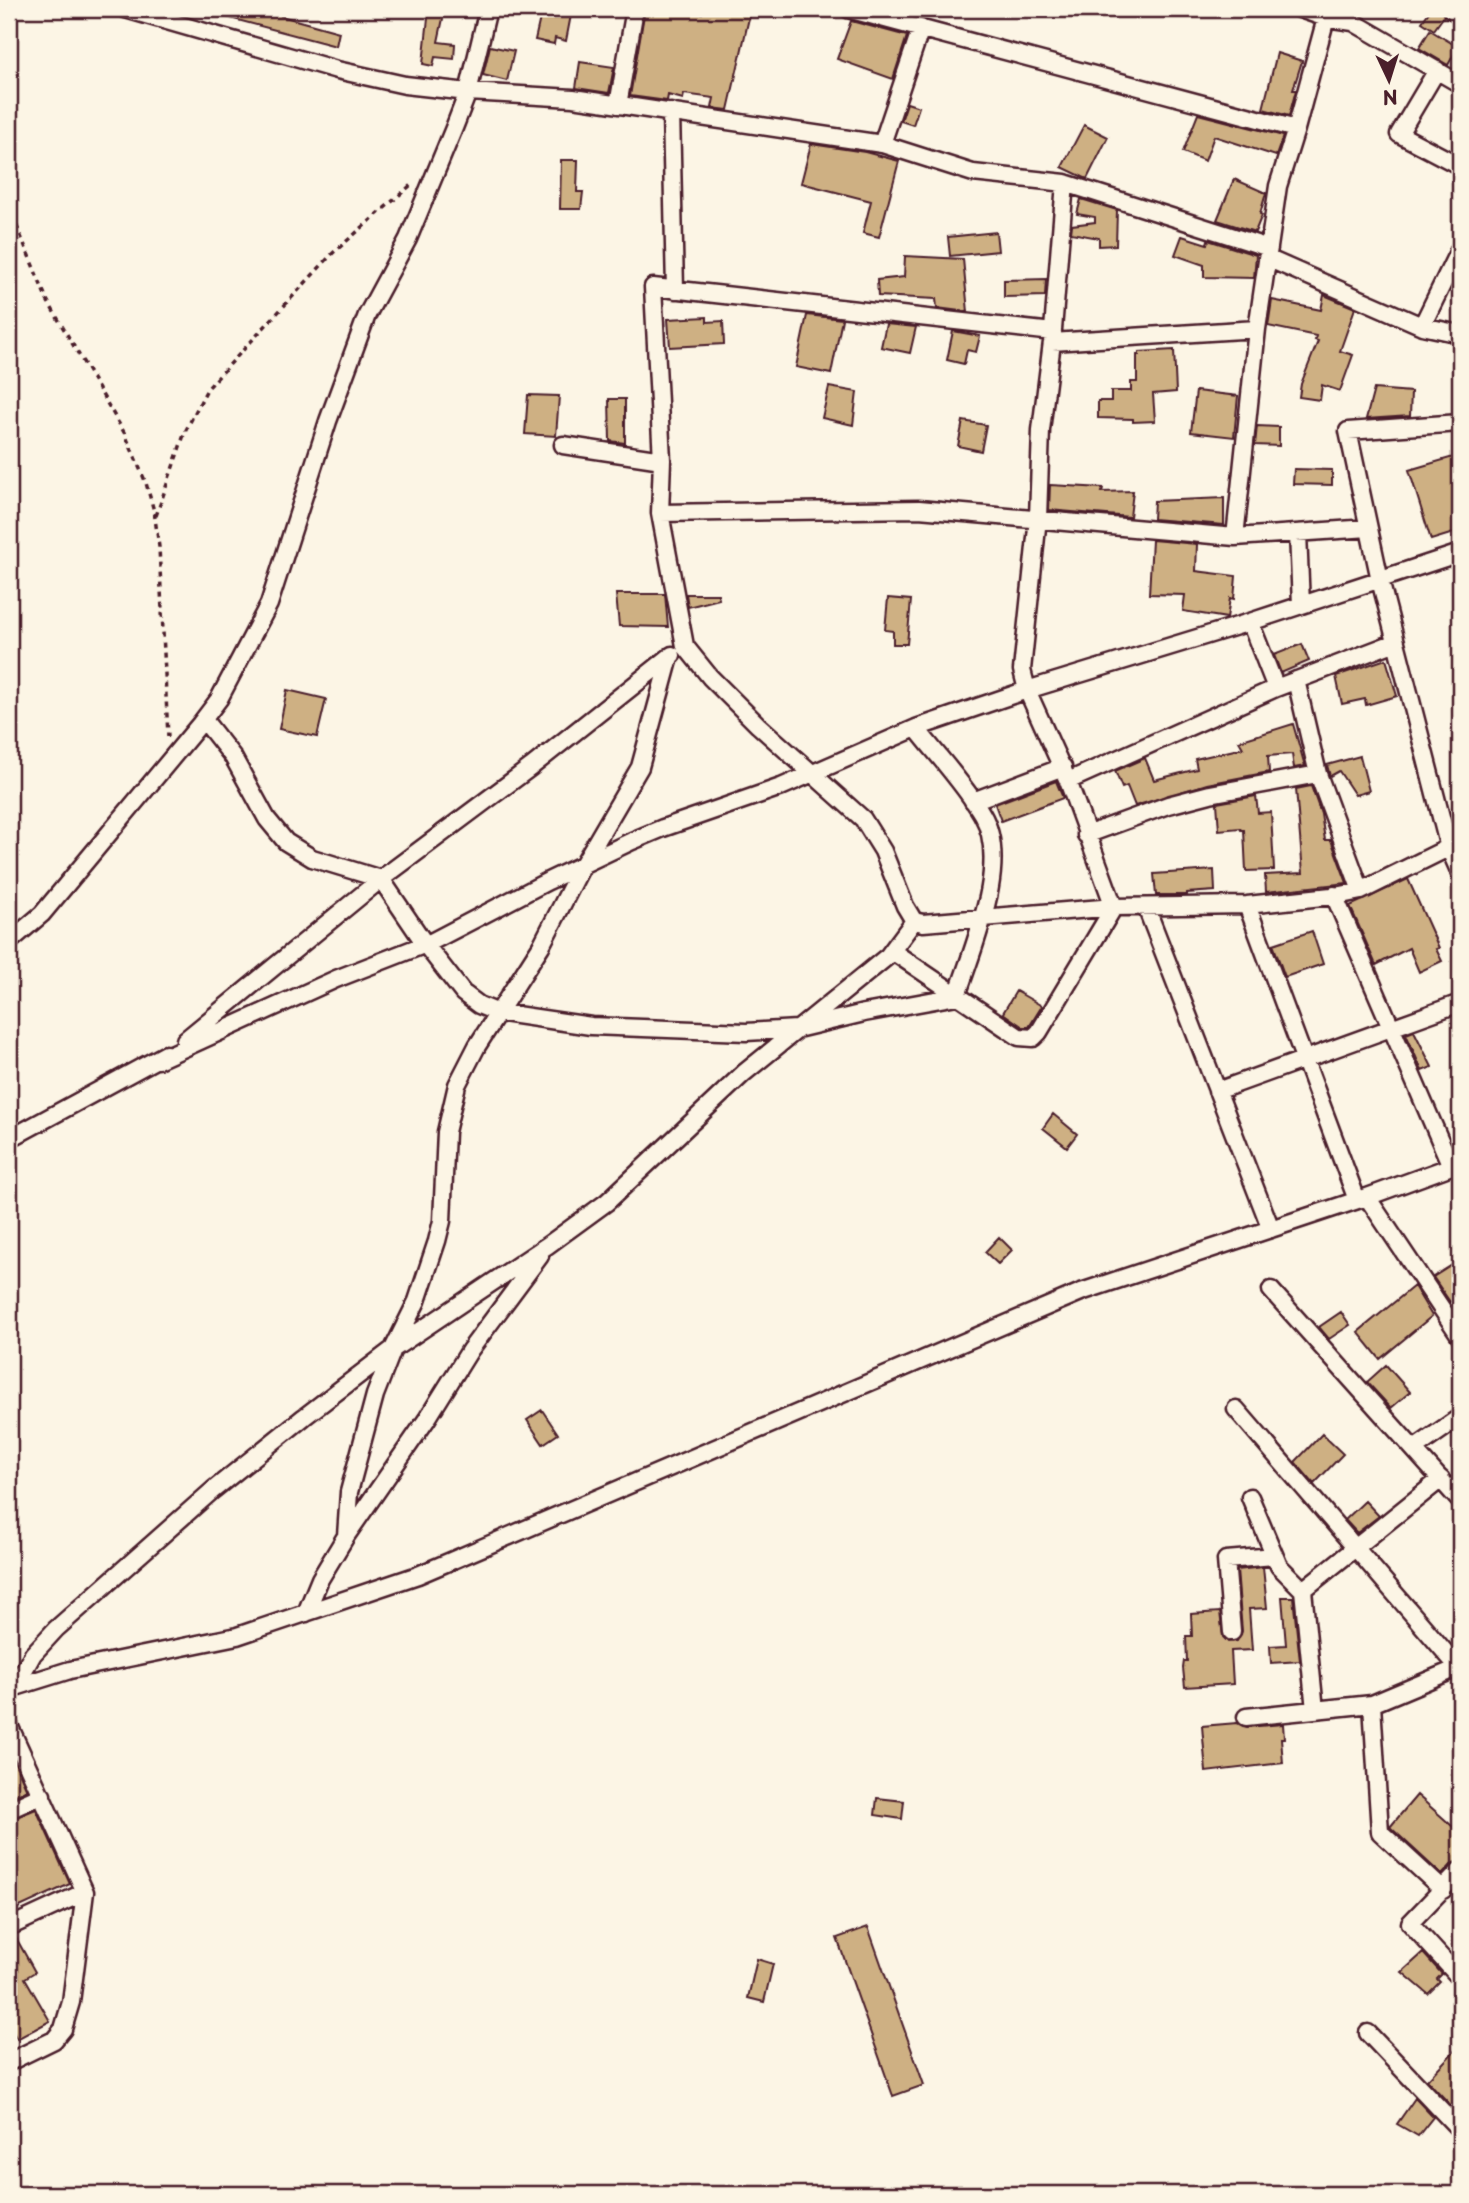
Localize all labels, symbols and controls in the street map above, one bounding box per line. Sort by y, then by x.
north arrow [1354,46,1424,116]
text: N [1382,83,1399,112]

